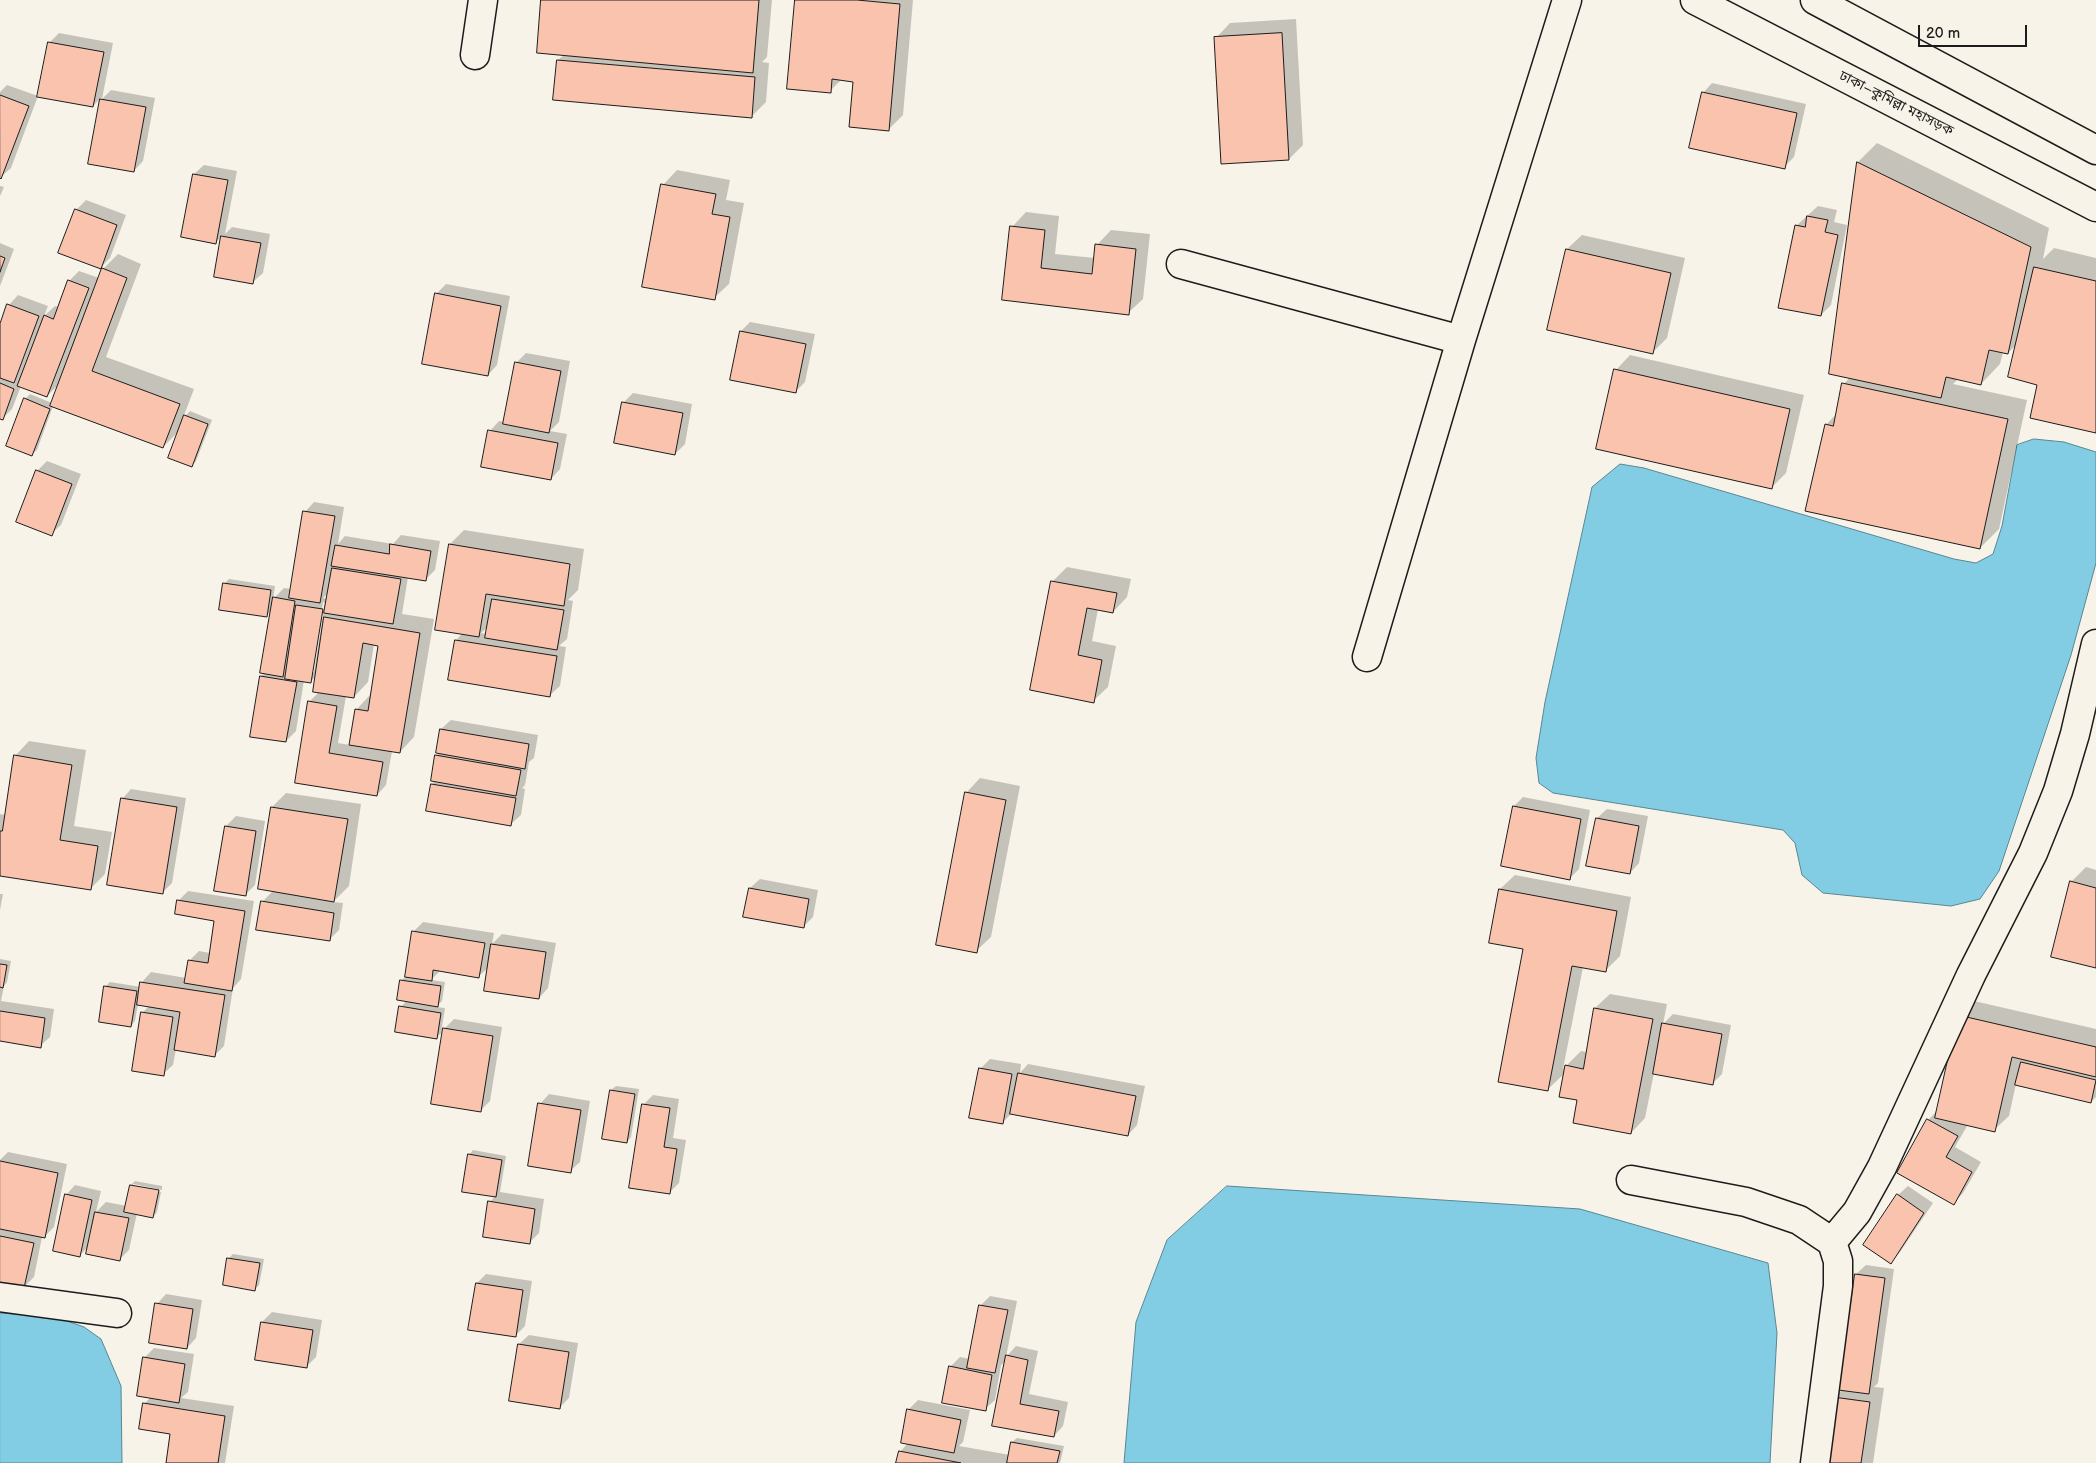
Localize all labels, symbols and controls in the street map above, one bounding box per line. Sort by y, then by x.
scale bar [1921,15,2030,47]
text: 20 m [1926,24,1960,43]
street label: ঢাকা–কুমিল্লা মহাসড়ক [1836,68,1956,140]

